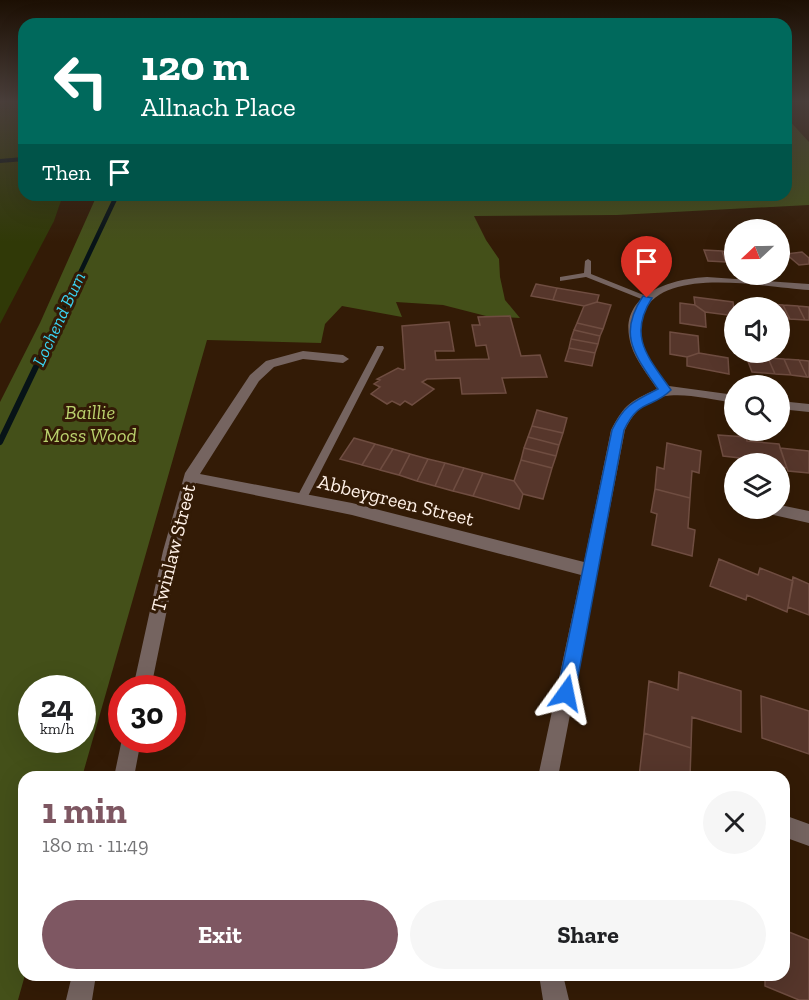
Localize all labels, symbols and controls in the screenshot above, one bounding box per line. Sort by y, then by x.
text: 120 m [141,40,249,91]
icon: left [42,42,120,120]
text: Allnach Place [141,91,296,123]
icon: arrive [103,156,136,189]
text: Then [42,159,91,186]
north arrow [724,219,790,285]
map controls [724,219,790,519]
pin [621,236,672,298]
icon: arrive [630,245,663,278]
water label: Lochend Burn [28,269,90,369]
button: sound [724,297,790,363]
button: search [724,375,790,441]
park label: Baillie Moss Wood [43,400,137,447]
button: layers [724,453,790,519]
street label: Abbeygreen Street [315,469,477,531]
street label: Twinlaw Street [145,481,201,615]
position arrow [534,661,598,725]
speed limit sign: 30 [108,675,186,753]
text: 24 [40,689,74,725]
text: km/h [40,720,74,738]
text: 1 min [42,789,127,832]
button: close [703,791,766,854]
text: 180 m · 11:49 [42,833,149,857]
button: Exit [42,900,398,969]
button: Share [410,900,766,969]

